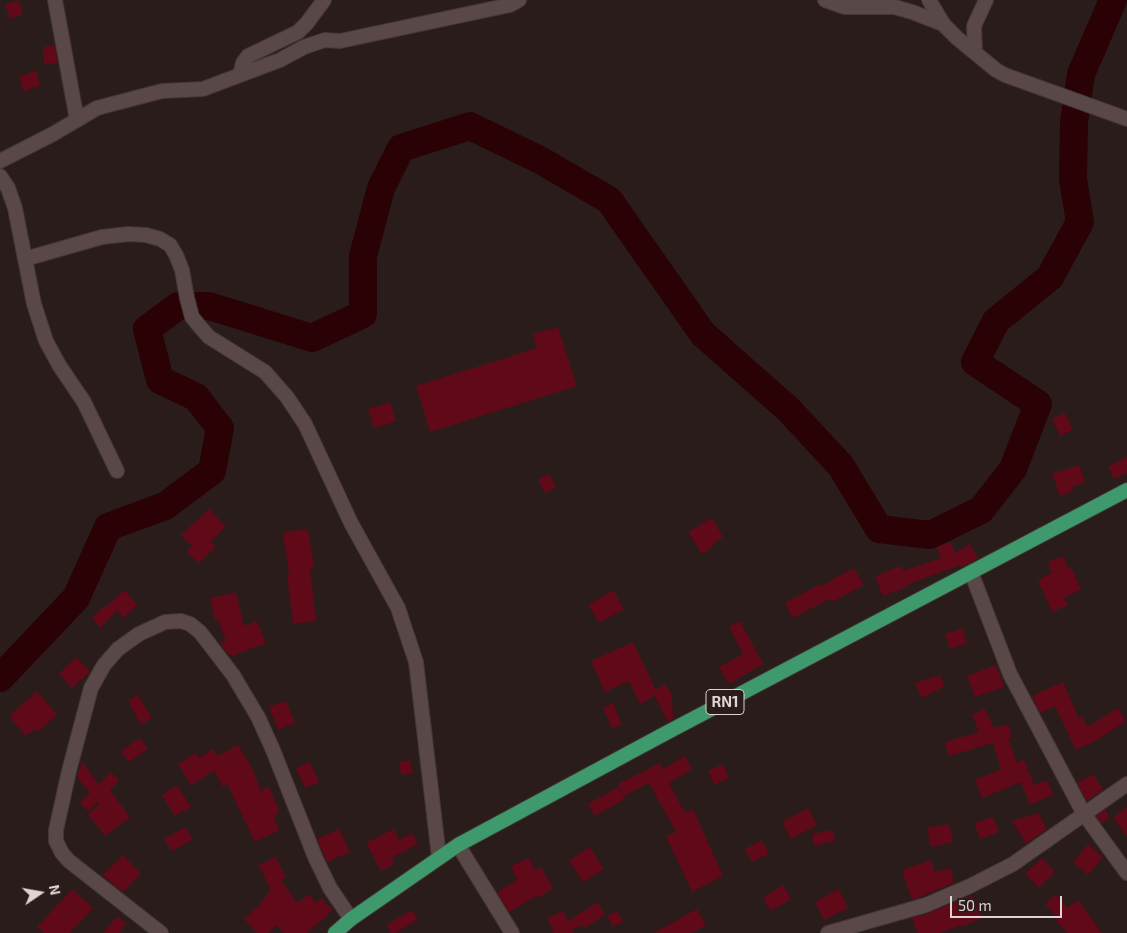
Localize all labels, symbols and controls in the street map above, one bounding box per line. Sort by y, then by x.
road number: RN1 [706,690,744,714]
north arrow [15,868,65,918]
text: N [46,883,65,896]
scale bar [952,886,1064,918]
text: 50 m [958,896,992,914]

